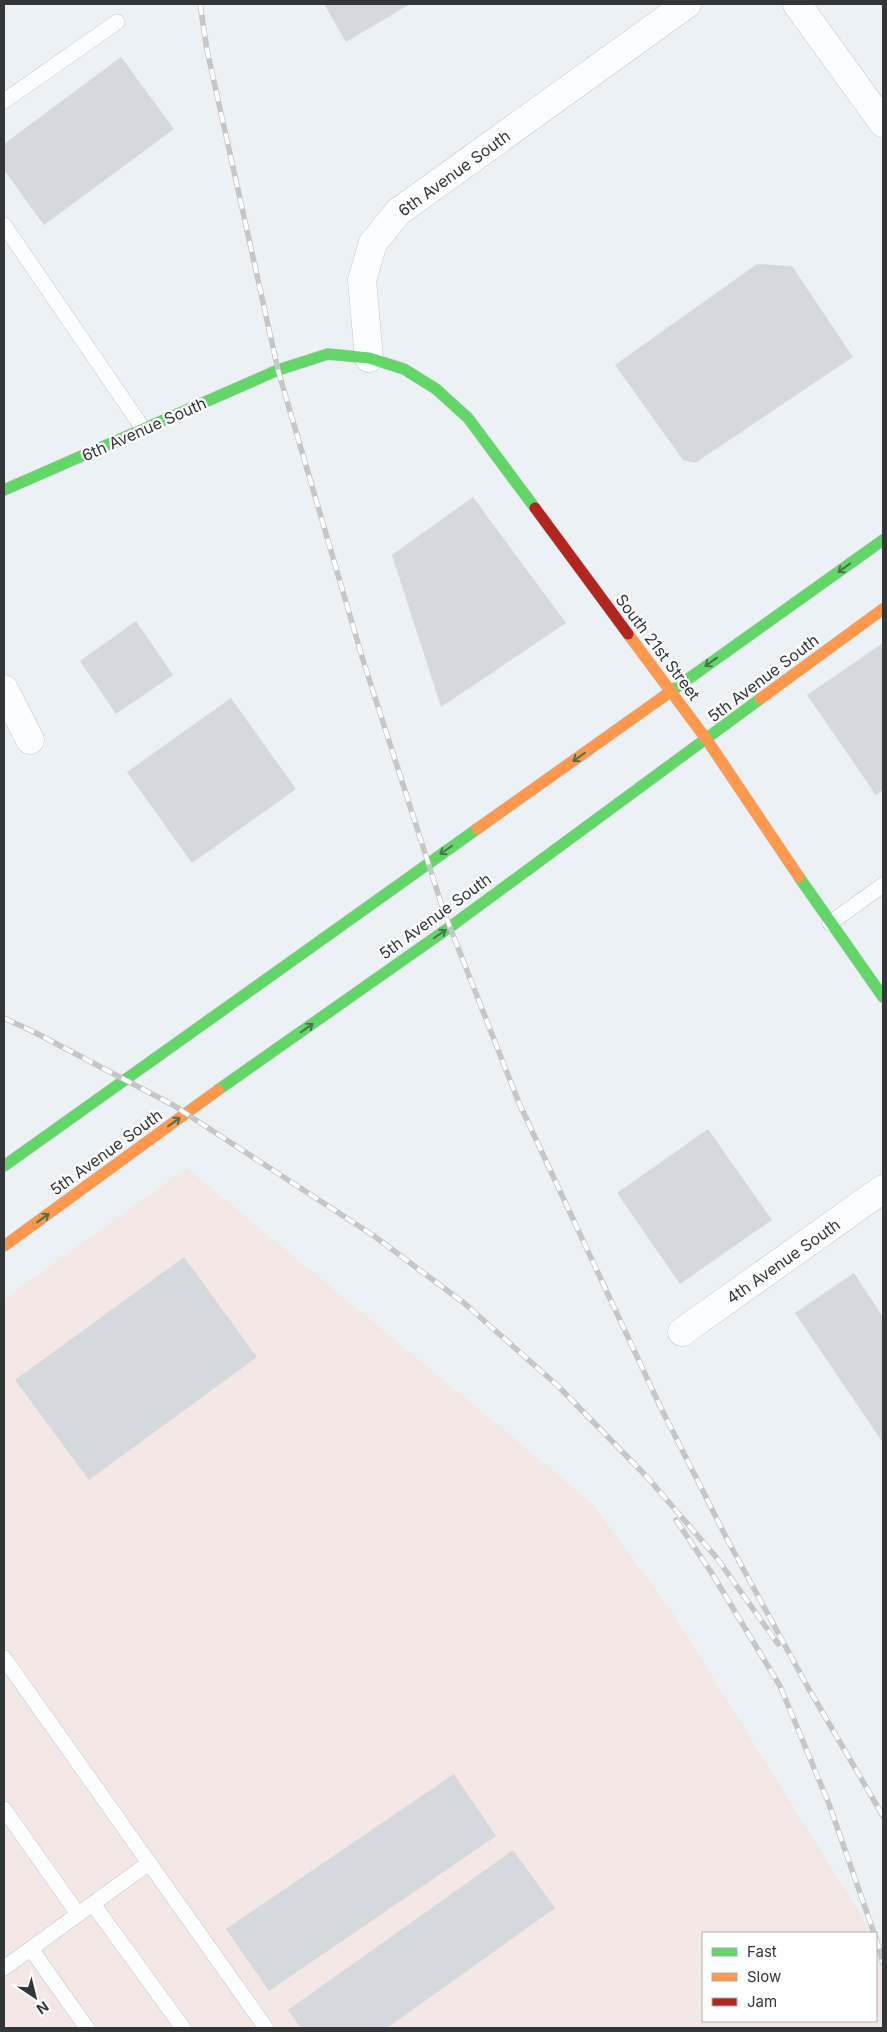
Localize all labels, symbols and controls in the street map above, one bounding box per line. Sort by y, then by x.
street label: 6th Avenue South [394,126,514,220]
street label: 6th Avenue South [79,393,209,465]
one-way arrow [837,563,851,573]
street label: South 21st Street [611,590,705,704]
street label: 5th Avenue South [704,630,822,726]
one-way arrow [705,657,719,668]
one-way arrow [573,751,586,762]
one-way arrow [439,845,453,855]
street label: 5th Avenue South [375,869,495,963]
one-way arrow [432,929,446,939]
one-way arrow [300,1023,314,1033]
street label: 5th Avenue South [46,1105,166,1199]
one-way arrow [167,1117,181,1127]
one-way arrow [36,1212,49,1223]
street label: 4th Avenue South [722,1214,844,1308]
legend [702,1932,877,2022]
text: Fast [747,1942,777,1961]
text: Slow [747,1967,781,1986]
north arrow [10,1972,60,2022]
text: Jam [747,1992,777,2011]
text: N [33,1998,52,2018]

